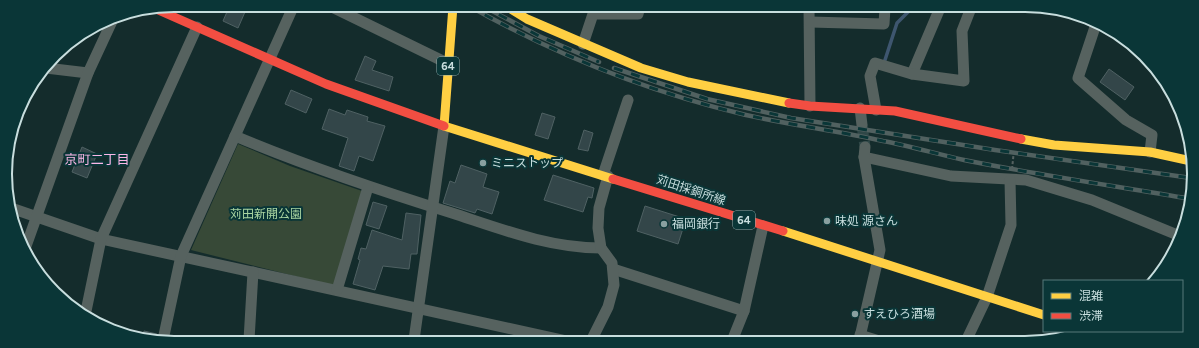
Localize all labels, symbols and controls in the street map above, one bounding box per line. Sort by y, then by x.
road number: 64 [437,57,459,75]
district label: 京町二丁目 [64,152,130,167]
place label: ミニストップ [491,156,563,170]
marker: ミニストップ [478,158,488,168]
street label: 苅田採銅所線 [655,172,727,208]
park label: 苅田新開公園 [230,207,302,221]
road number: 64 [733,211,755,229]
place label: 味処 源さん [835,214,898,228]
marker: 味処 源さん [822,216,832,226]
place label: 福岡銀行 [672,217,720,231]
marker: 福岡銀行 [659,219,669,229]
legend [1043,280,1183,332]
text: 混雑 [1079,289,1103,303]
place label: すえひろ酒場 [863,307,935,321]
marker: すえひろ酒場 [850,309,860,319]
text: 渋滞 [1079,309,1103,323]

